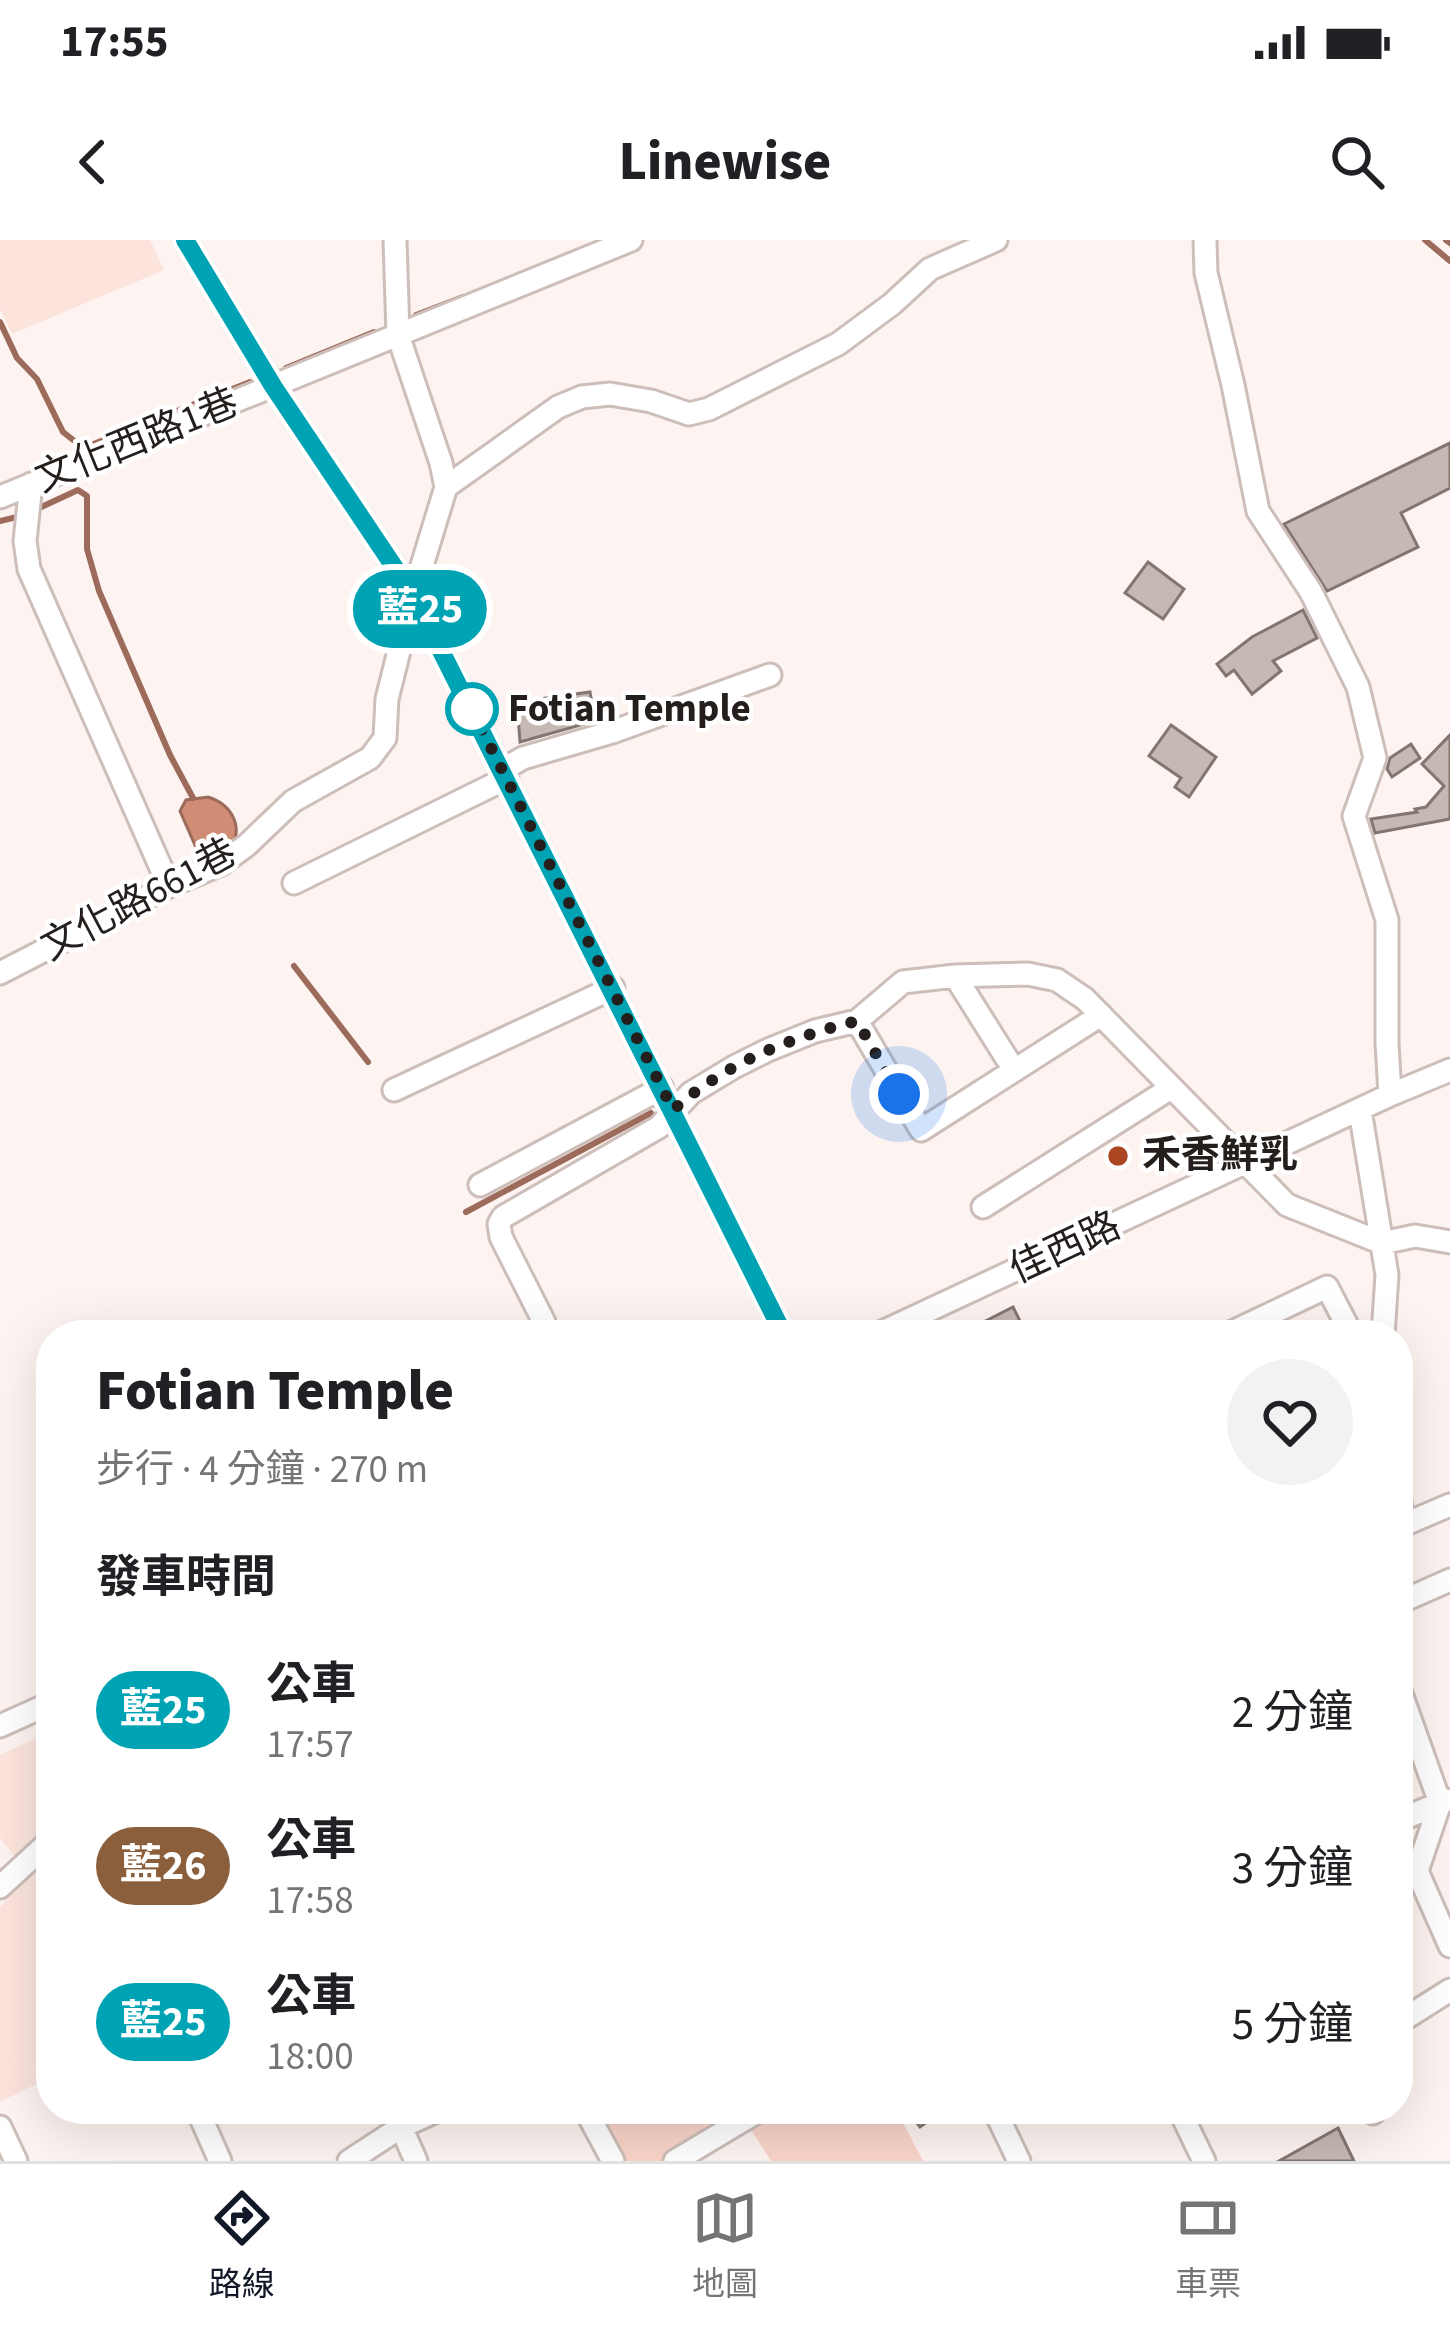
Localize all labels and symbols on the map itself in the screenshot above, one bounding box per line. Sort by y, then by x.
street label: 文化西路1巷 [27,375,247,507]
line badge: 藍25 [351,570,489,648]
place label: Fotian Temple [508,681,751,737]
marker: Fotian Temple [447,684,497,734]
street label: 文化路661巷 [31,825,247,975]
your location [869,1064,929,1124]
place label: 禾香鮮乳 [1142,1128,1298,1184]
marker: 禾香鮮乳 [1105,1143,1131,1169]
street label: 佳西路 [1000,1198,1130,1298]

